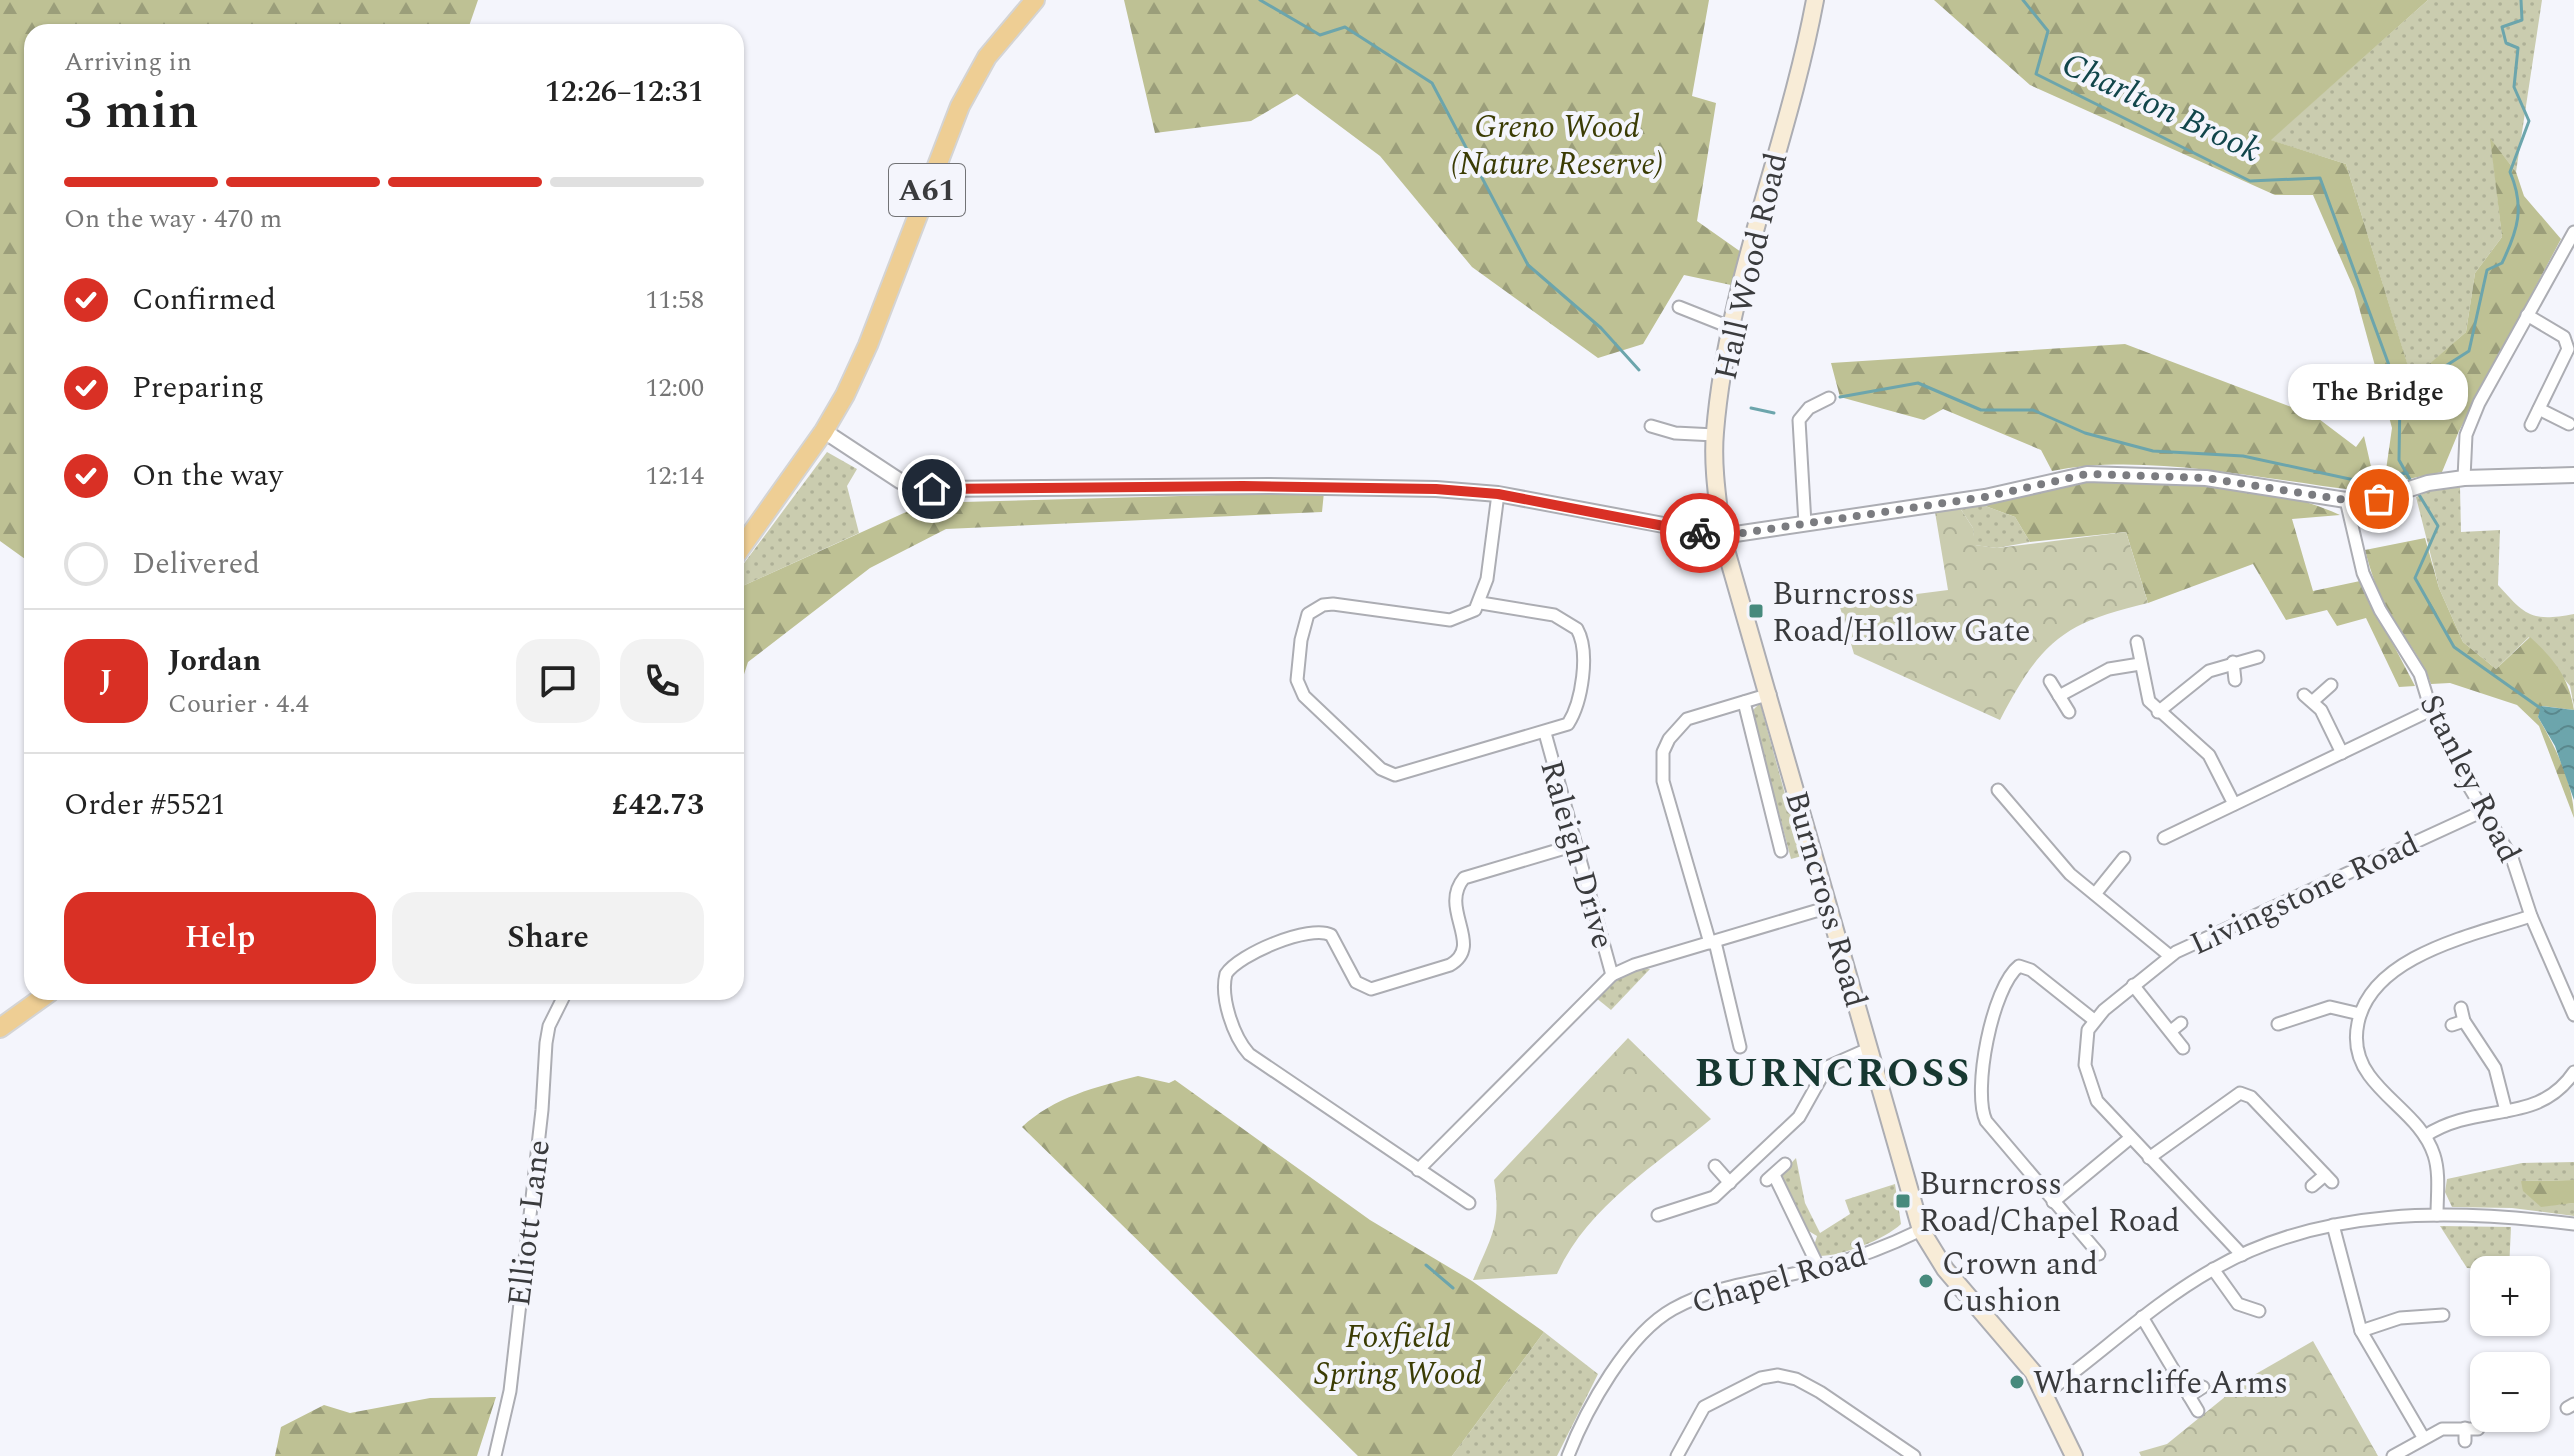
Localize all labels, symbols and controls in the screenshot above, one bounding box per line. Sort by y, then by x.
water label: Charlton Brook [2053,39,2269,177]
text: Arriving in [64,42,192,82]
text: 12:26–12:31 [545,69,704,115]
text: 3 min [64,72,199,151]
park label: Greno Wood (Nature Reserve) [1451,103,1663,189]
street label: Hall Wood Road [1702,148,1801,385]
road number: A61 [889,164,965,216]
text: On the way · 470 m [64,199,282,239]
text: Confirmed [132,277,276,323]
icon: check [64,278,108,322]
text: 11:58 [645,280,704,320]
callout: The Bridge [2289,363,2469,419]
text: Preparing [132,365,264,411]
icon: check [64,366,108,410]
text: 12:00 [645,368,704,408]
text: The Bridge [2312,372,2444,412]
text: On the way [132,453,283,499]
icon: check [64,454,108,498]
pin [898,455,966,523]
text: 12:14 [645,456,704,496]
pin [2345,465,2413,533]
icon: home [910,467,954,511]
icon: bag [2357,477,2401,521]
courier [1660,493,1740,573]
icon: bike [1678,511,1722,555]
text: Delivered [132,541,260,587]
place label: Burncross Road/Hollow Gate [1772,570,2031,656]
marker: Burncross Road/Hollow Gate [1747,602,1765,620]
text: Jordan [168,638,261,684]
button: chat [516,639,600,723]
button: phone [620,639,704,723]
text: J [100,658,112,704]
text: Courier · 4.4 [168,684,309,724]
street label: Stanley Road [2406,686,2533,871]
street label: Raleigh Drive [1526,754,1627,954]
text: Order #5521 [64,782,226,828]
text: £42.73 [612,782,704,828]
street label: Burncross Road [1771,785,1880,1013]
street label: Livingstone Road [2182,820,2427,969]
button: Help [64,892,376,984]
button: Share [392,892,704,984]
district label: BURNCROSS [1695,1044,1971,1105]
street label: Elliott Lane [495,1137,564,1309]
place label: Burncross Road/Chapel Road [1919,1160,2180,1246]
marker: Burncross Road/Chapel Road [1894,1192,1912,1210]
street label: Chapel Road [1686,1231,1873,1328]
place label: Crown and Cushion [1942,1240,2098,1326]
map controls [2470,1256,2550,1432]
button: + [2470,1256,2550,1336]
marker: Crown and Cushion [1917,1272,1935,1290]
park label: Foxfield Spring Wood [1314,1313,1482,1399]
button: − [2470,1352,2550,1432]
place label: Wharncliffe Arms [2033,1359,2288,1408]
marker: Wharncliffe Arms [2008,1373,2026,1391]

